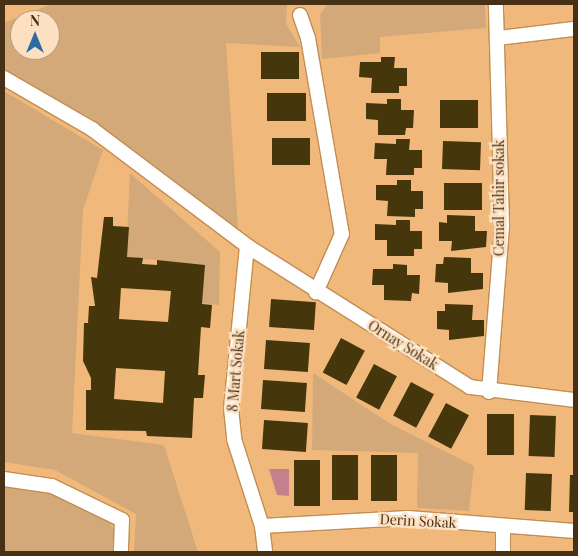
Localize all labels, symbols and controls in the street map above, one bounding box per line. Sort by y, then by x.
north arrow [10,10,60,60]
text: N [30,11,40,30]
street label: Cemal Tahir sokak [491,139,507,257]
street label: Ornay Sokak [365,317,441,373]
street label: 8 Mart Sokak [224,329,248,413]
street label: Derin Sokak [379,511,457,531]

